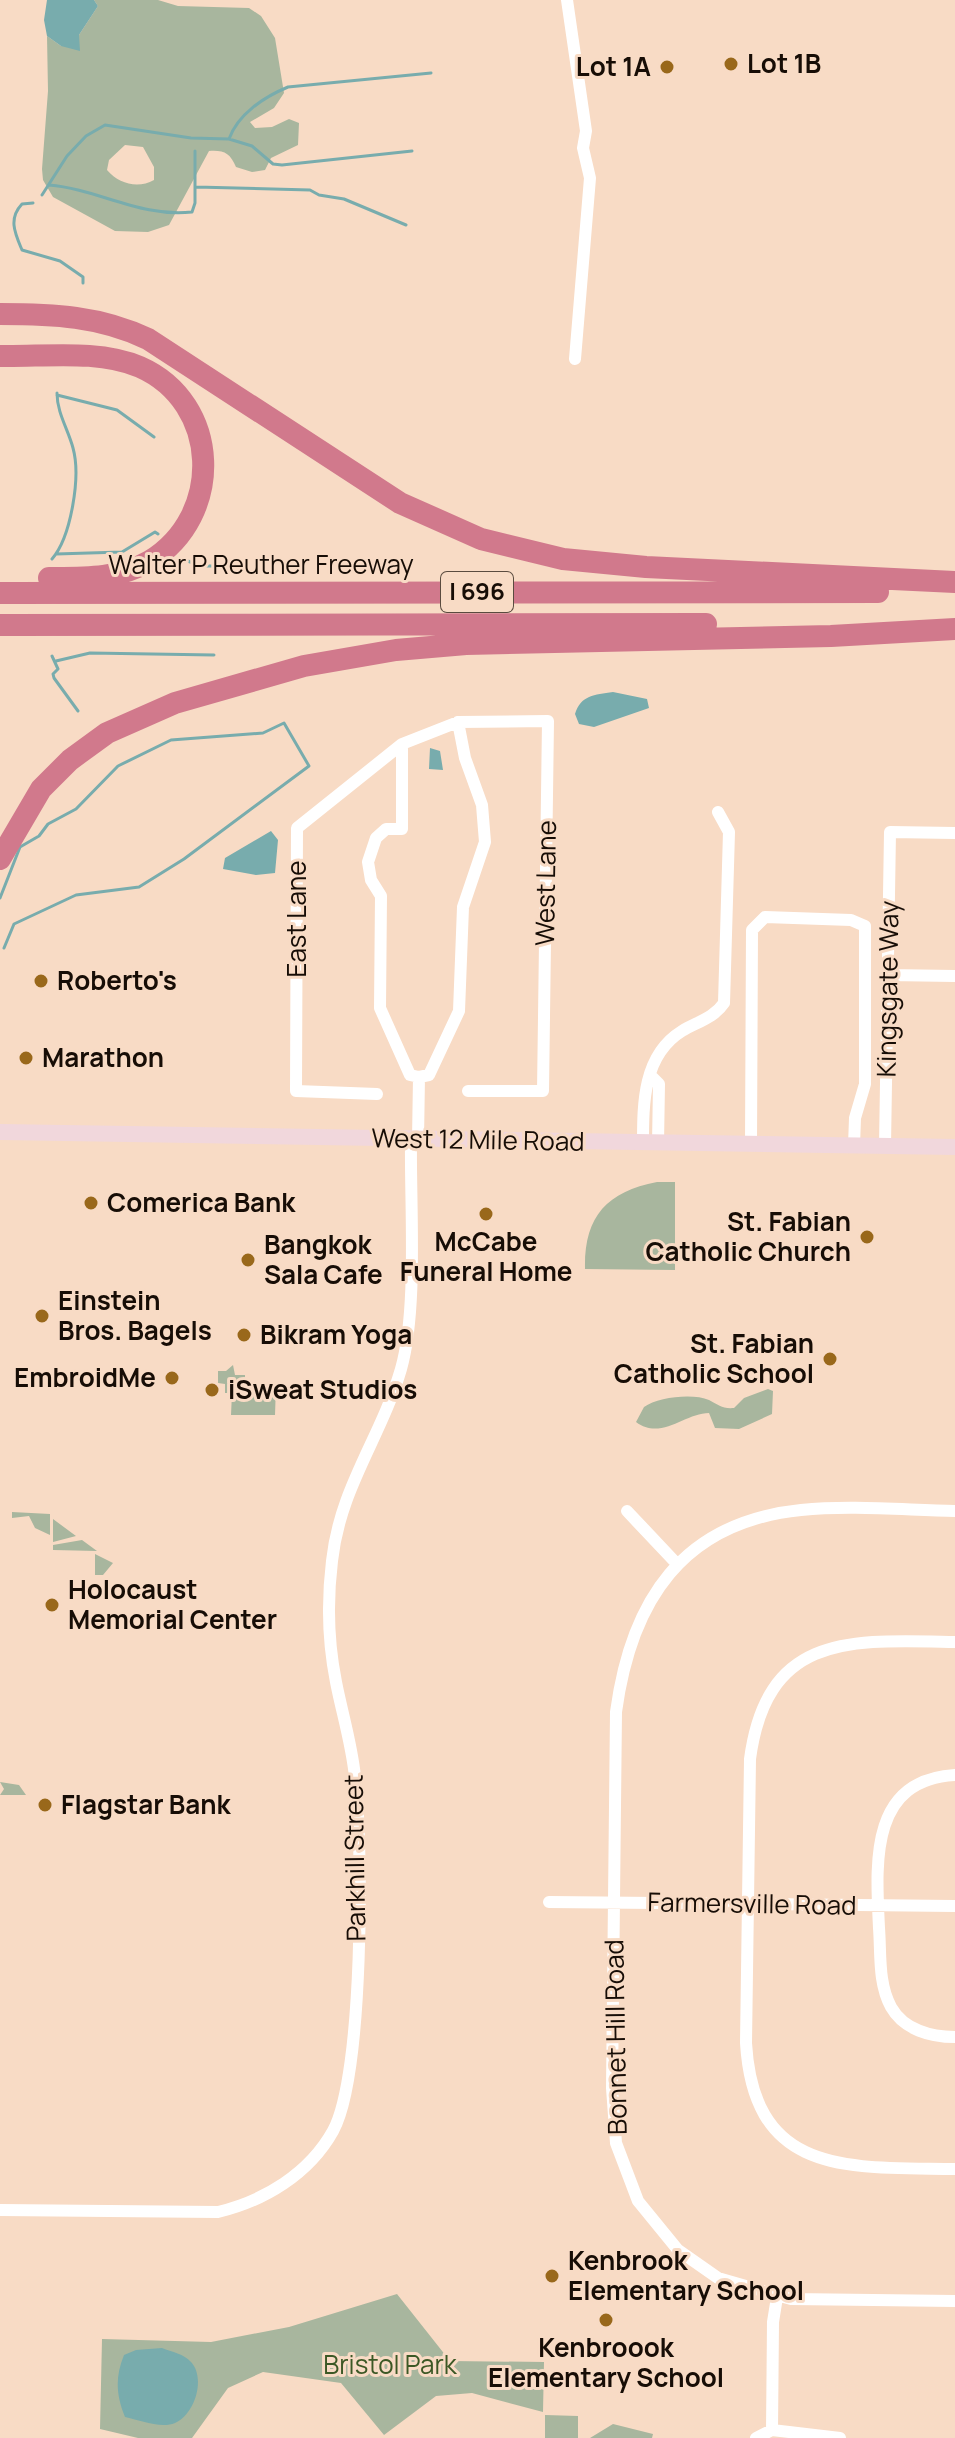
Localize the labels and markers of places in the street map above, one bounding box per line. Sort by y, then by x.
place label: Lot 1B [747,45,821,81]
place label: Lot 1A [576,48,651,84]
marker: Lot 1B [722,55,740,73]
marker: Lot 1A [658,58,676,76]
place label: Roberto's [57,962,177,998]
marker: Roberto's [32,972,50,990]
place label: Marathon [42,1039,164,1075]
marker: Marathon [17,1049,35,1067]
place label: Comerica Bank [107,1184,296,1220]
marker: Comerica Bank [82,1194,100,1212]
place label: St. Fabian Catholic Church [645,1203,851,1269]
marker: McCabe Funeral Home [477,1205,495,1223]
place label: McCabe Funeral Home [400,1223,572,1289]
place label: Bangkok Sala Cafe [264,1226,383,1292]
marker: St. Fabian Catholic Church [858,1228,876,1246]
marker: Bangkok Sala Cafe [239,1251,257,1269]
place label: Einstein Bros. Bagels [58,1282,212,1348]
marker: Einstein Bros. Bagels [33,1307,51,1325]
place label: Bikram Yoga [260,1316,412,1352]
place label: St. Fabian Catholic School [614,1325,814,1391]
marker: Bikram Yoga [235,1326,253,1344]
marker: St. Fabian Catholic School [821,1350,839,1368]
place label: EmbroidMe [14,1359,156,1395]
marker: EmbroidMe [163,1369,181,1387]
place label: iSweat Studios [228,1371,417,1407]
marker: iSweat Studios [203,1381,221,1399]
place label: Holocaust Memorial Center [68,1571,277,1637]
marker: Holocaust Memorial Center [43,1596,61,1614]
place label: Flagstar Bank [61,1786,231,1822]
marker: Flagstar Bank [36,1796,54,1814]
place label: Kenbrook Elementary School [568,2242,804,2308]
marker: Kenbrook Elementary School [543,2267,561,2285]
marker: Kenbroook Elementary School [597,2311,615,2329]
place label: Kenbroook Elementary School [488,2329,724,2395]

